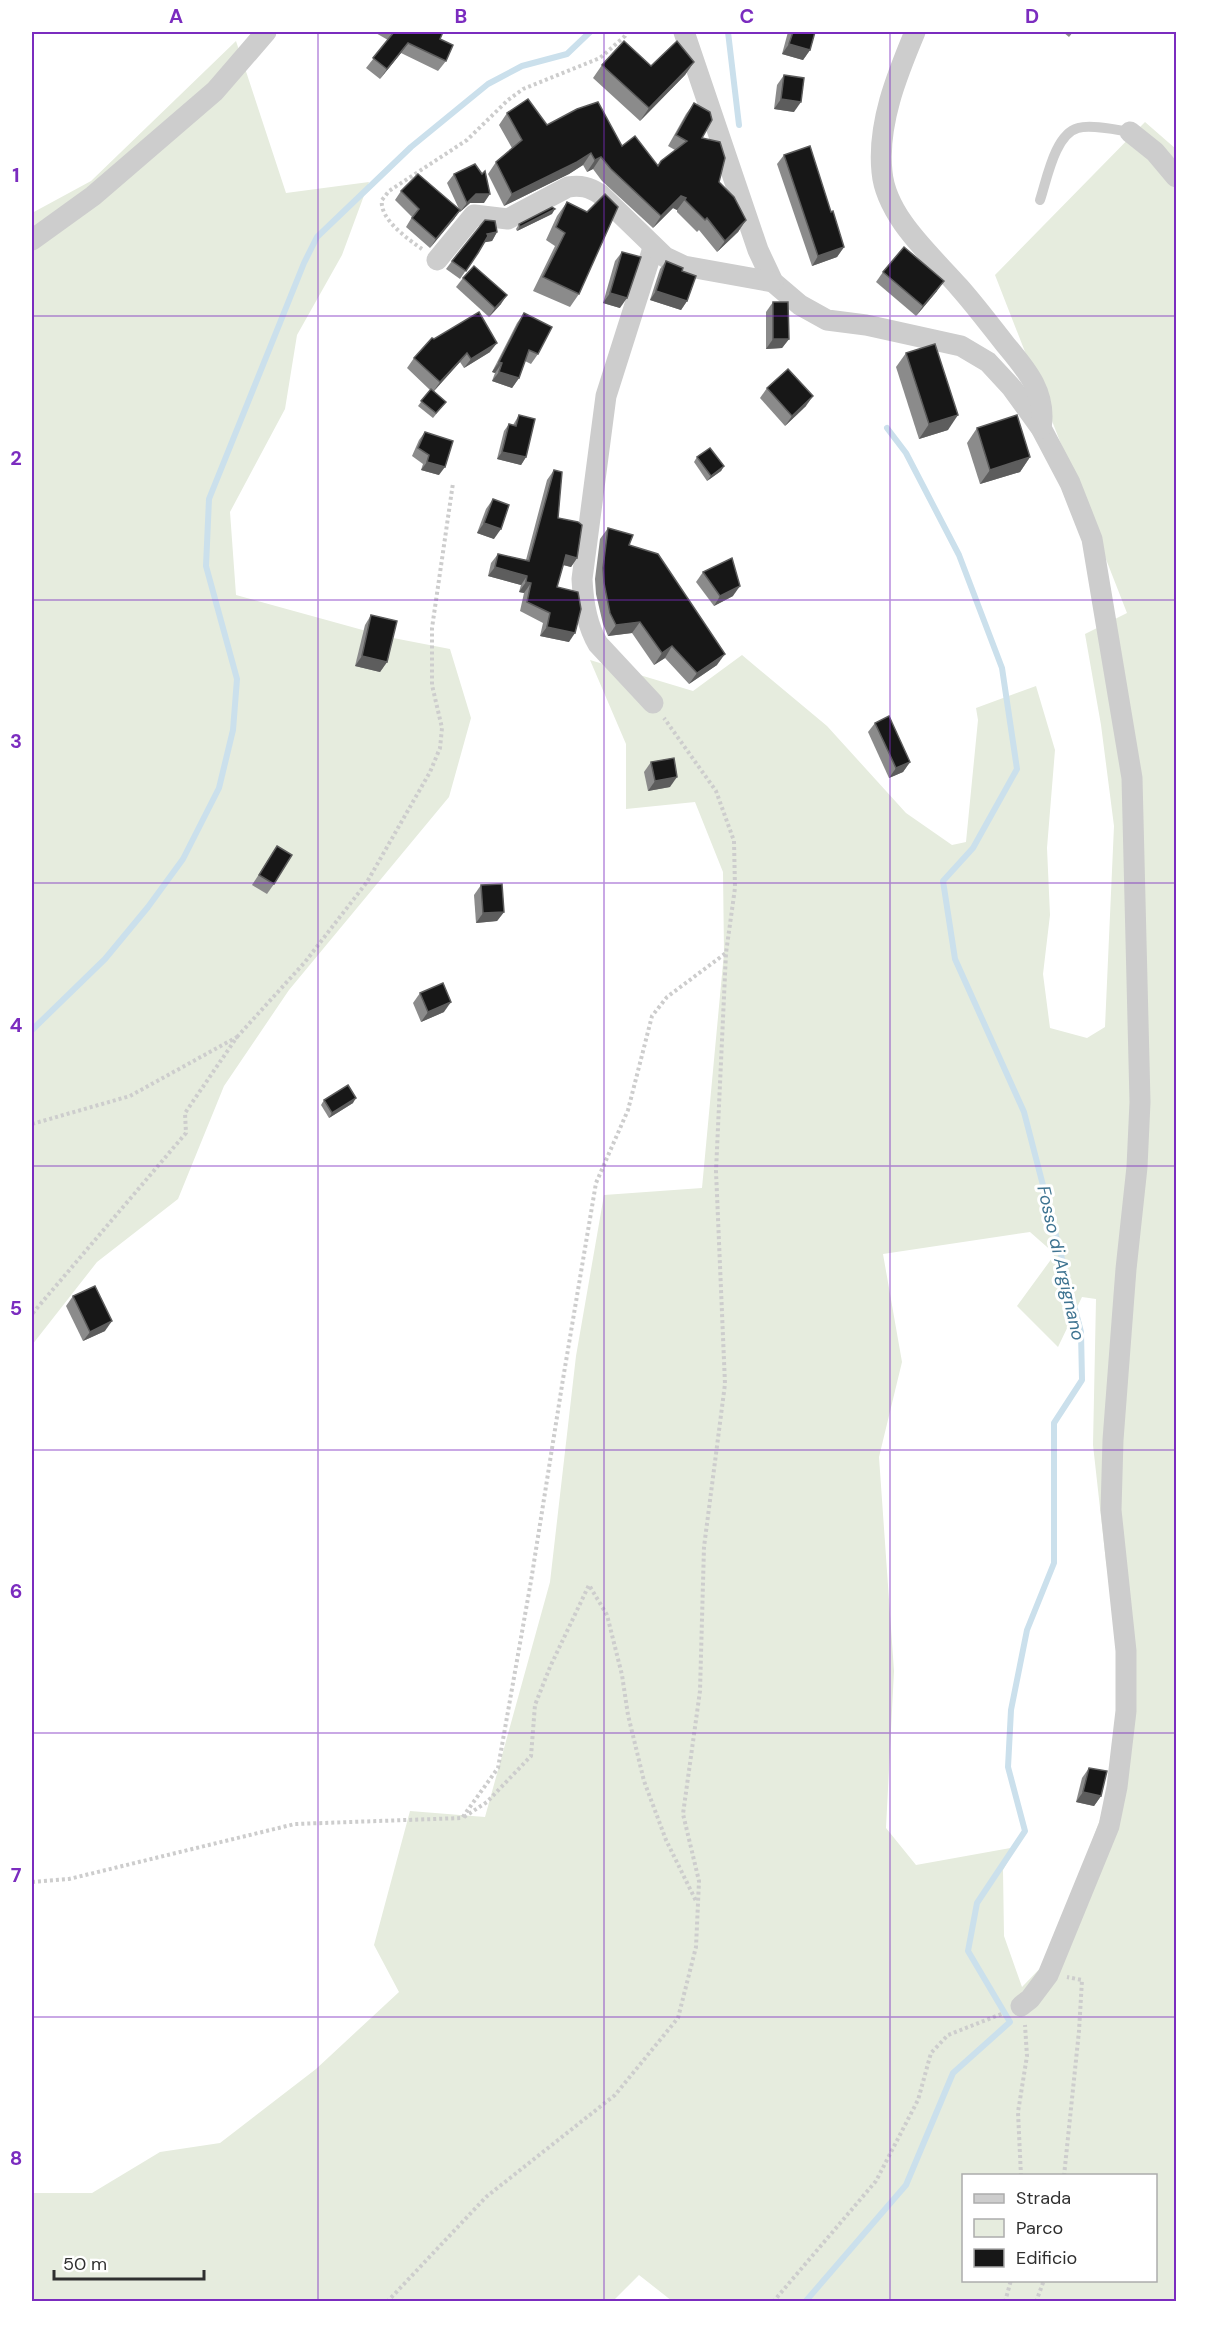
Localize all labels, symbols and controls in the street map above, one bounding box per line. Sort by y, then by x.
text: A [169,3,183,29]
text: B [455,3,467,29]
text: C [740,3,754,29]
text: D [1025,3,1039,29]
text: 1 [12,162,20,188]
text: 2 [10,445,22,471]
text: 3 [10,728,22,754]
text: 4 [10,1012,23,1038]
water label: Fosso di Argignano [1032,1183,1090,1343]
text: 5 [10,1295,22,1321]
text: 6 [10,1578,22,1604]
text: 7 [11,1862,22,1888]
text: 8 [10,2145,22,2171]
legend [962,2174,1157,2282]
text: Strada [1016,2186,1071,2210]
text: Parco [1016,2216,1063,2240]
scale bar [54,2243,204,2281]
text: Edificio [1016,2246,1077,2270]
text: 50 m [63,2252,107,2276]

